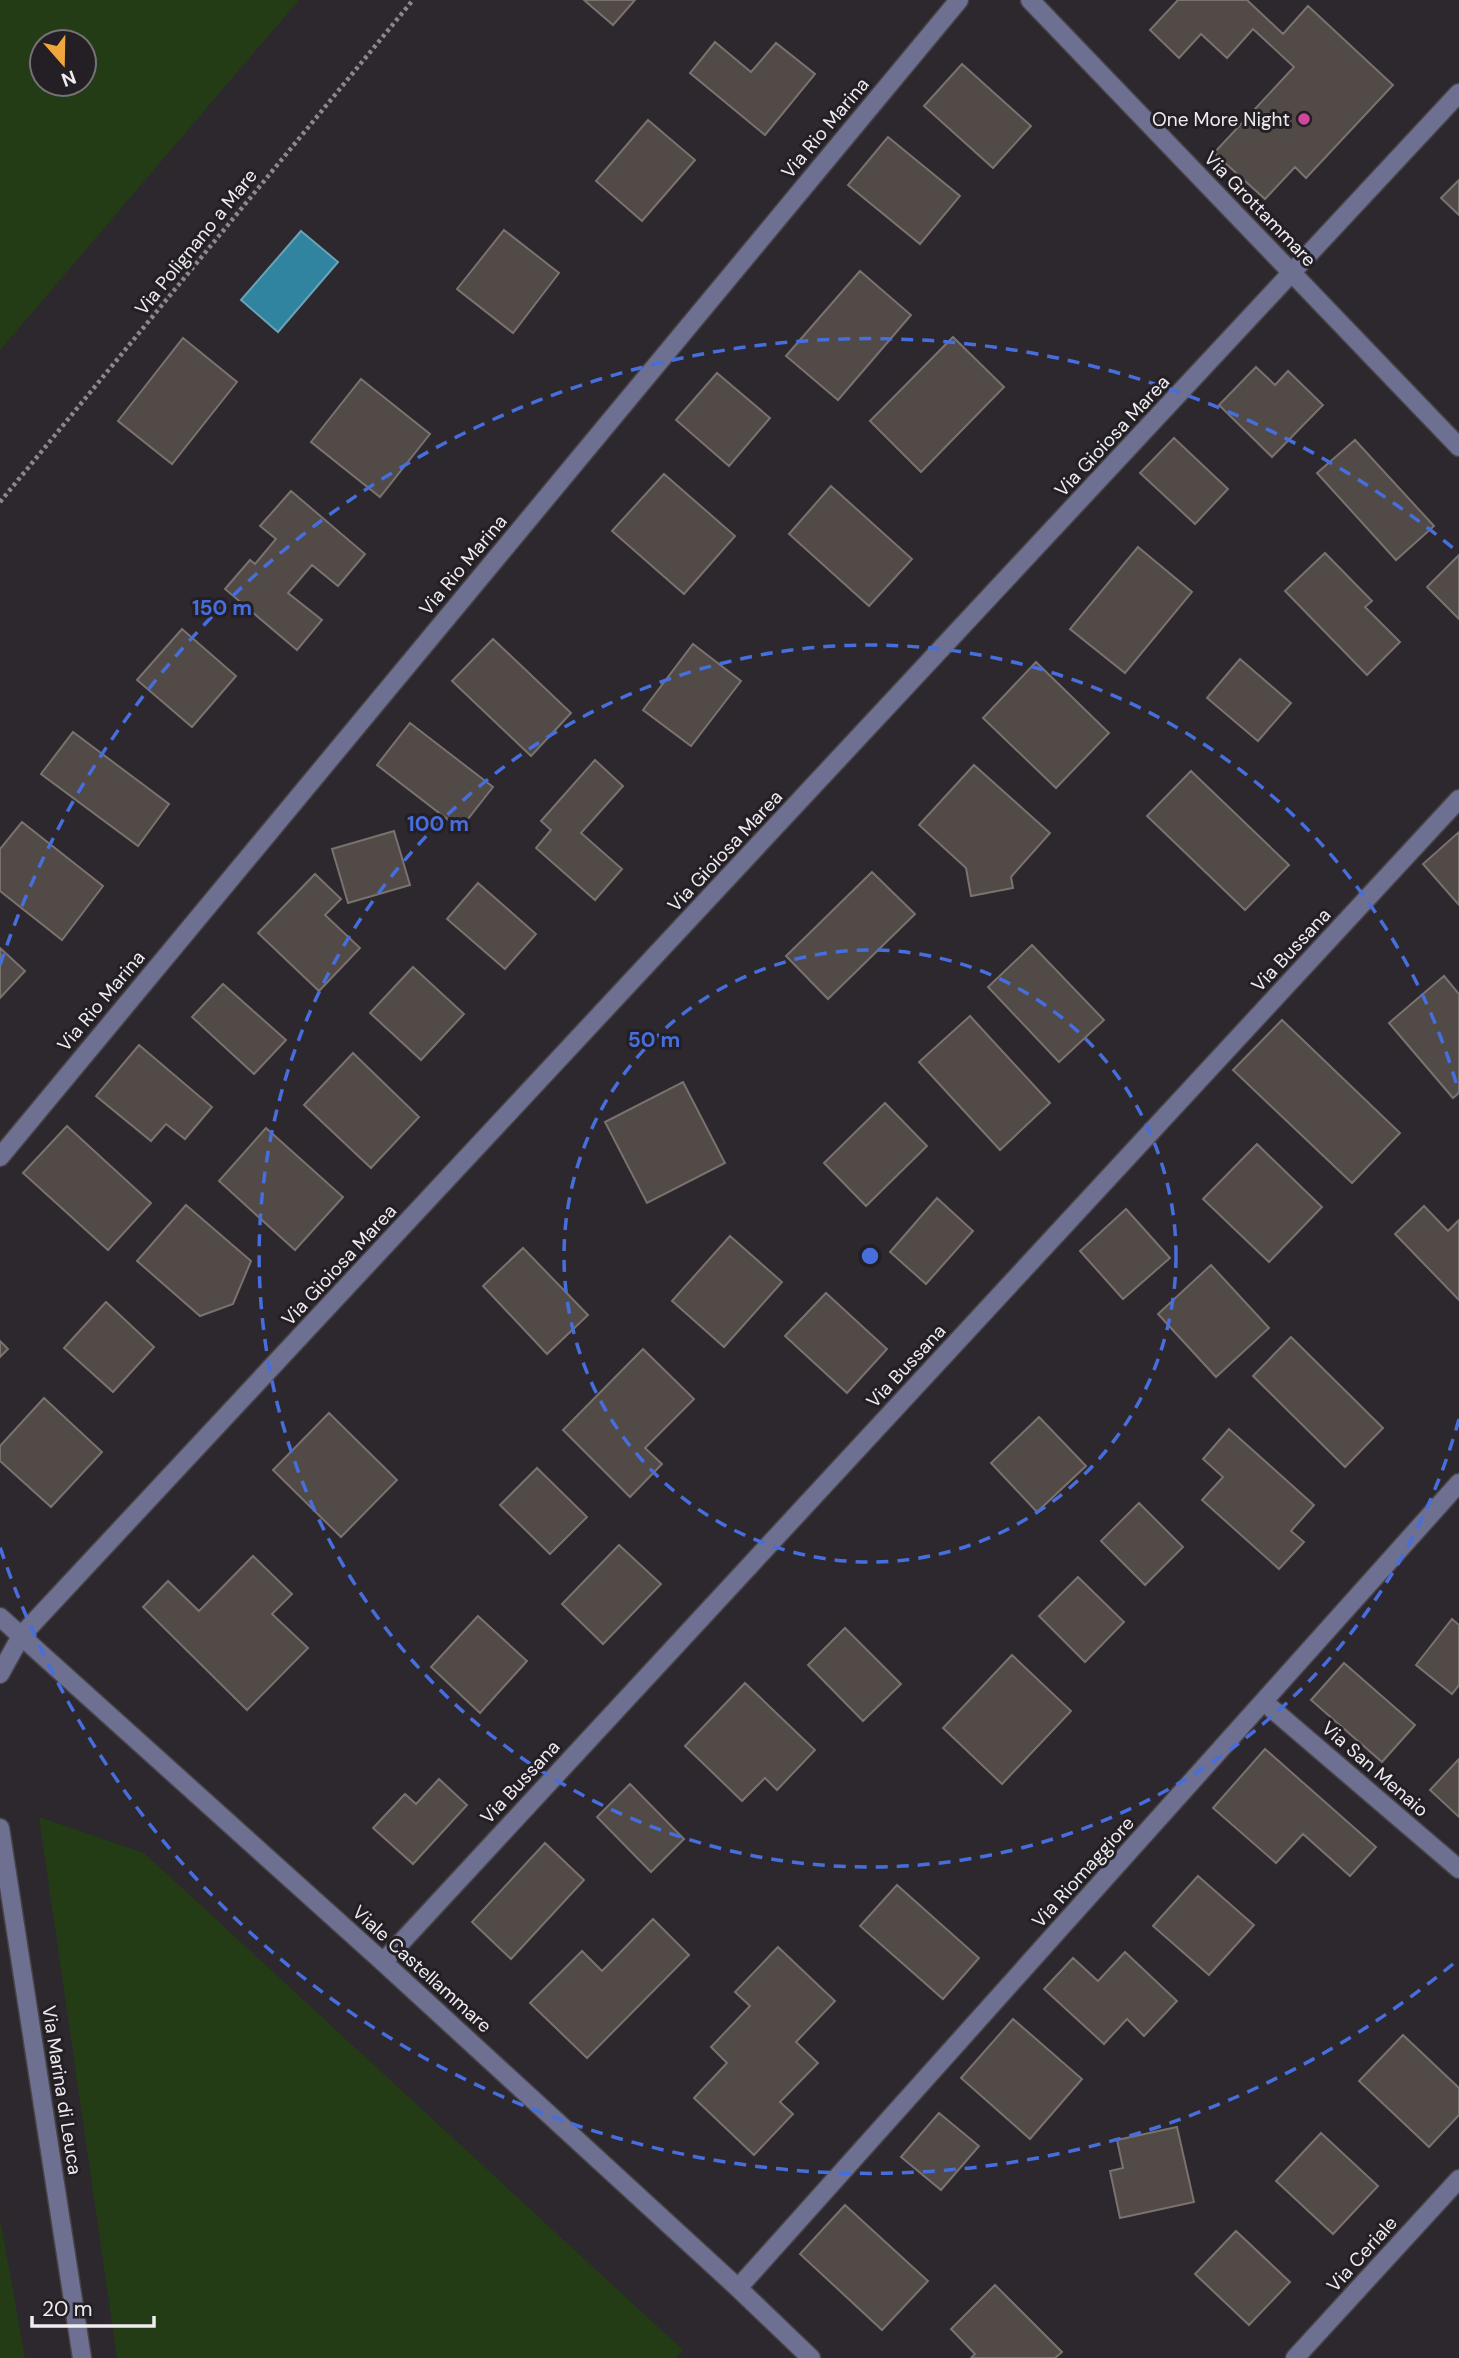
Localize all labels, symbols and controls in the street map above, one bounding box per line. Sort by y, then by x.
north arrow [28,28,98,98]
text: N [58,64,79,93]
street label: Via Rio Marina [776,72,874,184]
place label: One More Night [1152,107,1290,132]
marker: One More Night [1296,111,1312,127]
street label: Via Grottammare [1198,146,1322,272]
street label: Via Polignano a Mare [129,164,263,320]
street label: Via Gioiosa Marea [1049,370,1175,502]
street label: Via Rio Marina [414,509,512,621]
text: 150 m [192,594,252,622]
street label: Via Gioiosa Marea [662,785,788,917]
text: 100 m [407,810,469,838]
street label: Via Bussana [1246,903,1336,997]
street label: Via Rio Marina [52,945,150,1057]
text: 50 m [628,1026,680,1054]
street label: Via Gioiosa Marea [276,1199,402,1331]
centre of rings [858,1244,882,1268]
street label: Via Bussana [861,1319,951,1413]
street label: Via San Menaio [1316,1716,1434,1822]
street label: Via Bussana [475,1735,565,1829]
street label: Via Riomaggiore [1026,1811,1140,1933]
street label: Viale Castellammare [347,1900,497,2038]
street label: Via Marina di Leuca [36,2004,88,2176]
street label: Via Ceriale [1321,2211,1403,2297]
scale bar [32,2284,154,2328]
text: 20 m [42,2295,93,2323]

